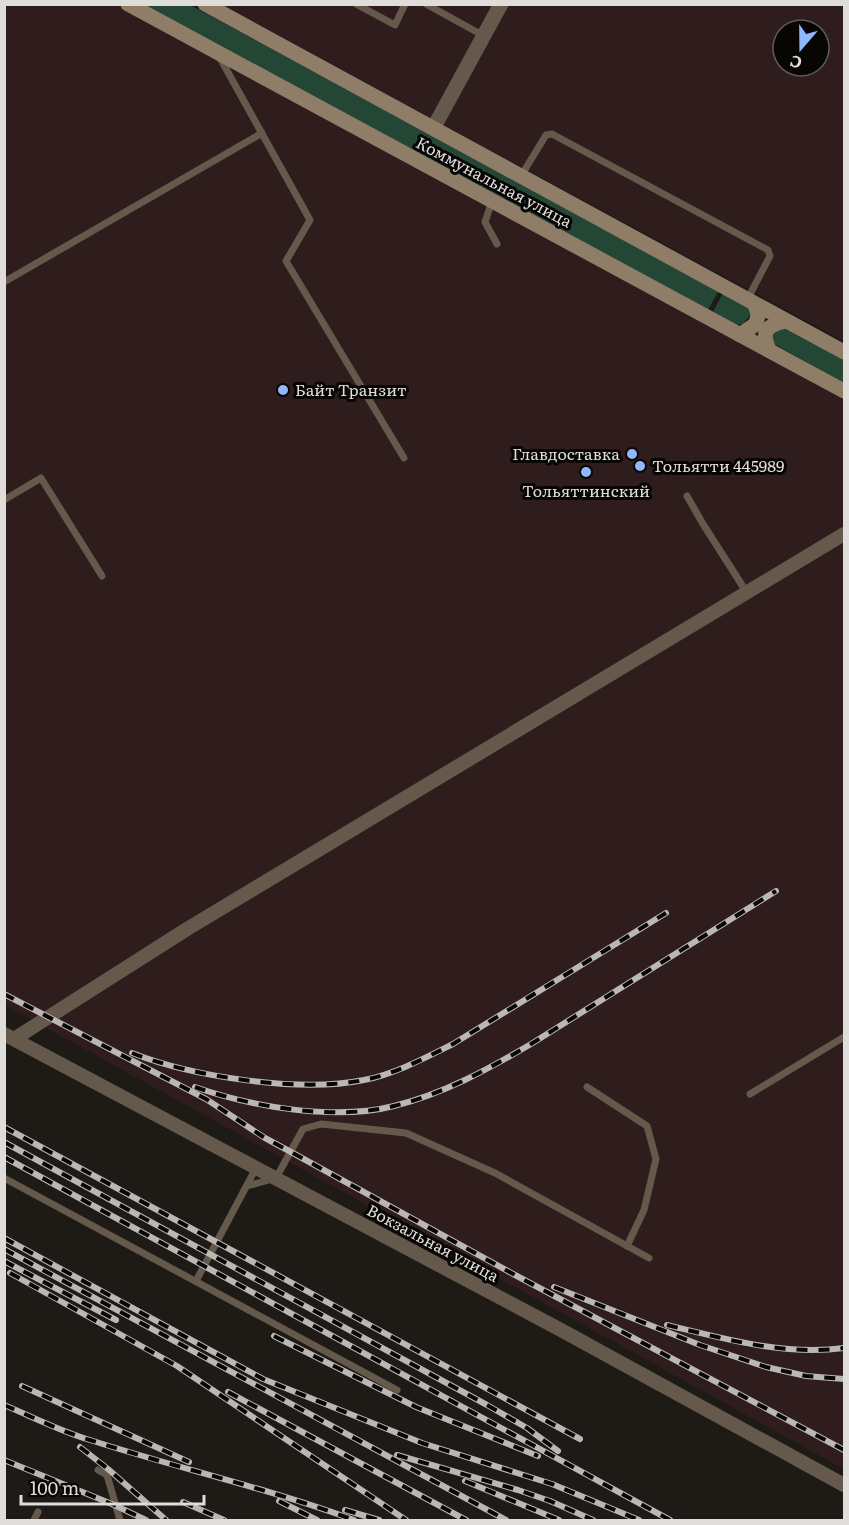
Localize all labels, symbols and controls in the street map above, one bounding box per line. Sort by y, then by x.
north arrow [771,18,831,78]
text: С [786,50,805,76]
street label: Коммунальная улица [412,130,577,233]
place label: Байт Транзит [295,377,406,401]
marker: Байт Транзит [276,383,290,397]
place label: Главдоставка [512,441,620,465]
marker: Главдоставка [625,447,639,461]
place label: Тольятти 445989 [652,453,784,477]
marker: Тольятти 445989 [633,459,647,473]
marker: Тольяттинский [579,465,593,479]
place label: Тольяттинский [522,478,650,502]
street label: Вокзальная улица [363,1197,504,1287]
scale bar [21,1468,204,1506]
text: 100 m [30,1474,79,1501]

